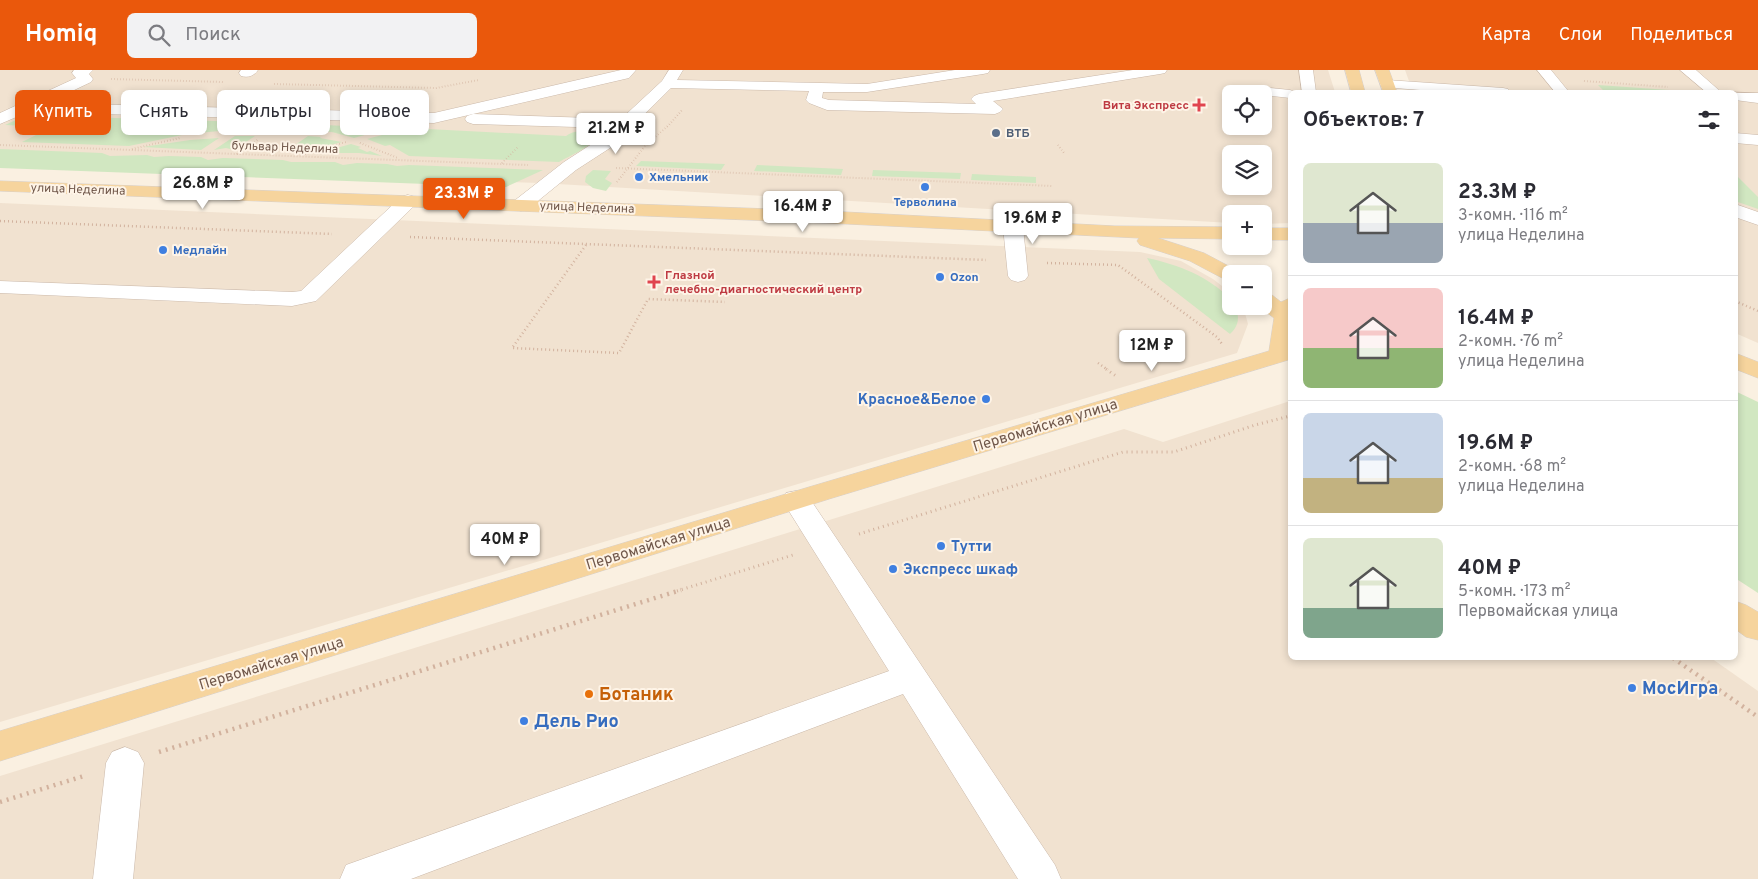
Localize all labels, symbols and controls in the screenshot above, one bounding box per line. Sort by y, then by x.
search box [127,13,477,58]
text: Homiq [25,20,97,50]
icon: search [145,21,173,49]
text: Поиск [185,23,241,47]
text: Карта [1481,24,1531,47]
text: Слои [1559,24,1602,47]
text: Поделиться [1630,24,1733,47]
map controls [1222,85,1272,315]
button: locate [1222,85,1272,135]
chip: Купить [15,90,111,135]
chip: Снять [121,90,207,135]
chip: Фильтры [217,90,330,135]
chip: Новое [340,90,429,135]
place label: Вита Экспресс [1103,98,1189,114]
marker: Вита Экспресс [1193,99,1205,111]
icon: filters [1695,106,1723,134]
text: Объектов: 7 [1303,107,1424,134]
pin: 21.2M ₽ [570,112,662,155]
text: 21.2M ₽ [587,119,645,139]
place label: ВТБ [1006,126,1030,142]
marker: ВТБ [990,127,1002,139]
street label: бульвар Неделина [231,138,339,158]
button: layers [1222,145,1272,195]
pin: 26.8M ₽ [157,168,249,210]
place label: Хмельник [649,170,709,186]
marker: Хмельник [633,171,645,183]
text: 26.8M ₽ [173,174,233,194]
pin: 23.3M ₽ [418,178,510,220]
text: 23.3M ₽ [1458,179,1537,206]
street label: улица Неделина [30,180,126,200]
marker: Терволина [919,181,931,193]
icon: home [1343,183,1403,243]
text: 23.3M ₽ [434,184,494,204]
pin: 16.4M ₽ [757,190,849,233]
place label: Терволина [893,195,957,211]
text: 16.4M ₽ [774,197,832,217]
street label: улица Неделина [539,198,635,218]
pin: 19.6M ₽ [987,202,1079,245]
button: + [1222,205,1272,255]
text: 3-комн. · 116 m² [1458,206,1568,226]
text: 19.6M ₽ [1004,209,1062,229]
text: улица Неделина [1458,226,1584,246]
place label: Медлайн [173,243,227,259]
marker: Медлайн [157,244,169,256]
button: − [1222,265,1272,315]
place label: Глазной лечебно-диагностический центр [665,268,862,298]
place label: Ozon [950,270,979,286]
marker: Ozon [934,271,946,283]
marker: Глазной лечебно-диагностический центр [647,275,661,289]
text: 16.4M ₽ [1458,305,1534,332]
icon: home [1343,308,1403,368]
pin: 12M ₽ [1117,330,1187,372]
text: 2-комн. · 76 m² [1458,332,1563,352]
text: 12M ₽ [1130,336,1174,356]
text: улица Неделина [1458,352,1584,372]
place label: Красное&Белое [858,391,976,410]
marker: Красное&Белое [980,393,992,405]
street label: Первомайская улица [971,395,1120,457]
text: 19.6M ₽ [1458,430,1533,457]
icon: home [1343,433,1403,493]
text: 2-комн. · 68 m² [1458,457,1566,477]
text: улица Неделина [1458,477,1584,497]
street label: Первомайская улица [584,513,733,575]
pin: 40M ₽ [470,524,540,566]
text: 40M ₽ [481,530,529,550]
place label: Тутти [951,538,992,557]
marker: Тутти [935,540,947,552]
text: 40M ₽ [1458,555,1521,582]
icon: home [1343,558,1403,618]
place label: Экспресс шкаф [903,561,1018,580]
marker: Экспресс шкаф [887,563,899,575]
text: 5-комн. · 173 m² [1458,582,1570,602]
text: Первомайская улица [1458,602,1618,622]
street label: Первомайская улица [197,633,346,695]
place label: МосИгра [1642,678,1718,701]
marker: МосИгра [1626,682,1638,694]
place label: Ботаник [599,684,674,707]
marker: Ботаник [583,688,595,700]
place label: Дель Рио [534,711,619,734]
marker: Дель Рио [518,715,530,727]

